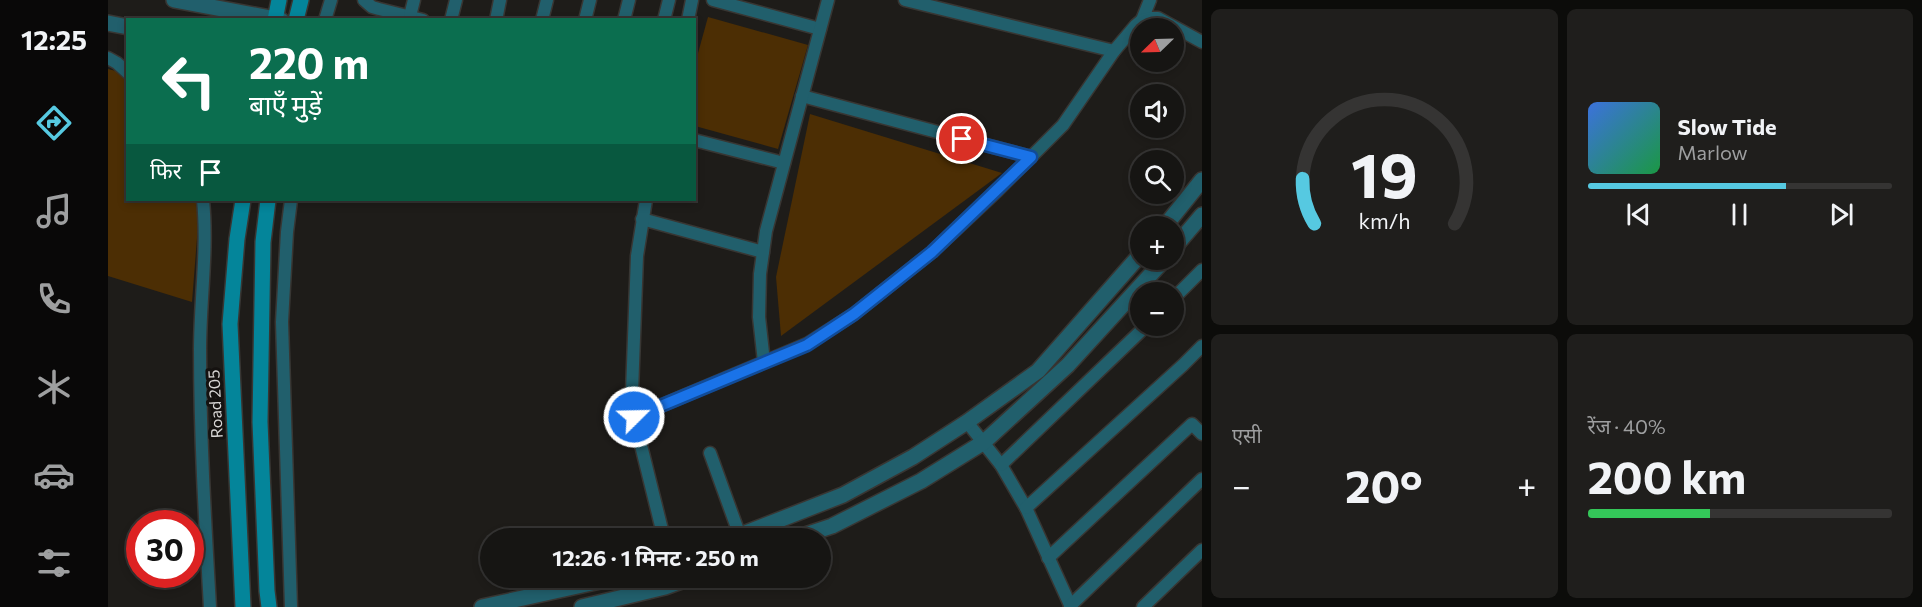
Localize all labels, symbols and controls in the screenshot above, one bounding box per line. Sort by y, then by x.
north arrow [1130,18,1184,72]
map controls [1130,18,1184,336]
text: 12:25 [21,23,87,56]
text: 220 m [249,36,369,88]
icon: left [150,42,228,120]
button: sound [1130,84,1184,138]
text: बाएँ मुड़ें [249,88,322,121]
icon: directions [33,102,75,144]
pin [936,113,987,164]
text: Slow Tide [1678,113,1777,140]
icon: arrive [945,122,978,155]
text: 19 [1351,135,1418,211]
text: Marlow [1678,140,1748,164]
button: search [1130,150,1184,204]
icon: arrive [194,156,227,189]
text: फिर [150,157,182,184]
icon: music [33,190,75,232]
icon: previous [1622,198,1655,231]
icon: pause [1723,198,1756,231]
icon: next [1825,198,1858,231]
text: km/h [1358,207,1410,233]
button: + [1130,216,1184,270]
icon: phone [33,278,75,320]
button: − [1130,282,1184,336]
icon: climate [33,366,75,408]
street label: Road 205 [203,369,226,439]
position arrow [602,385,666,449]
text: रेंज · 40% [1588,414,1666,438]
text: एसी [1232,423,1262,447]
text: 200 km [1588,448,1746,503]
icon: car [33,454,75,496]
text: 20° [1345,457,1423,512]
text: − [1232,464,1251,505]
text: + [1517,464,1537,505]
speed limit sign: 30 [126,510,204,588]
icon: filters [33,542,75,584]
text: 12:26 · 1 मिनट · 250 m [552,544,759,571]

